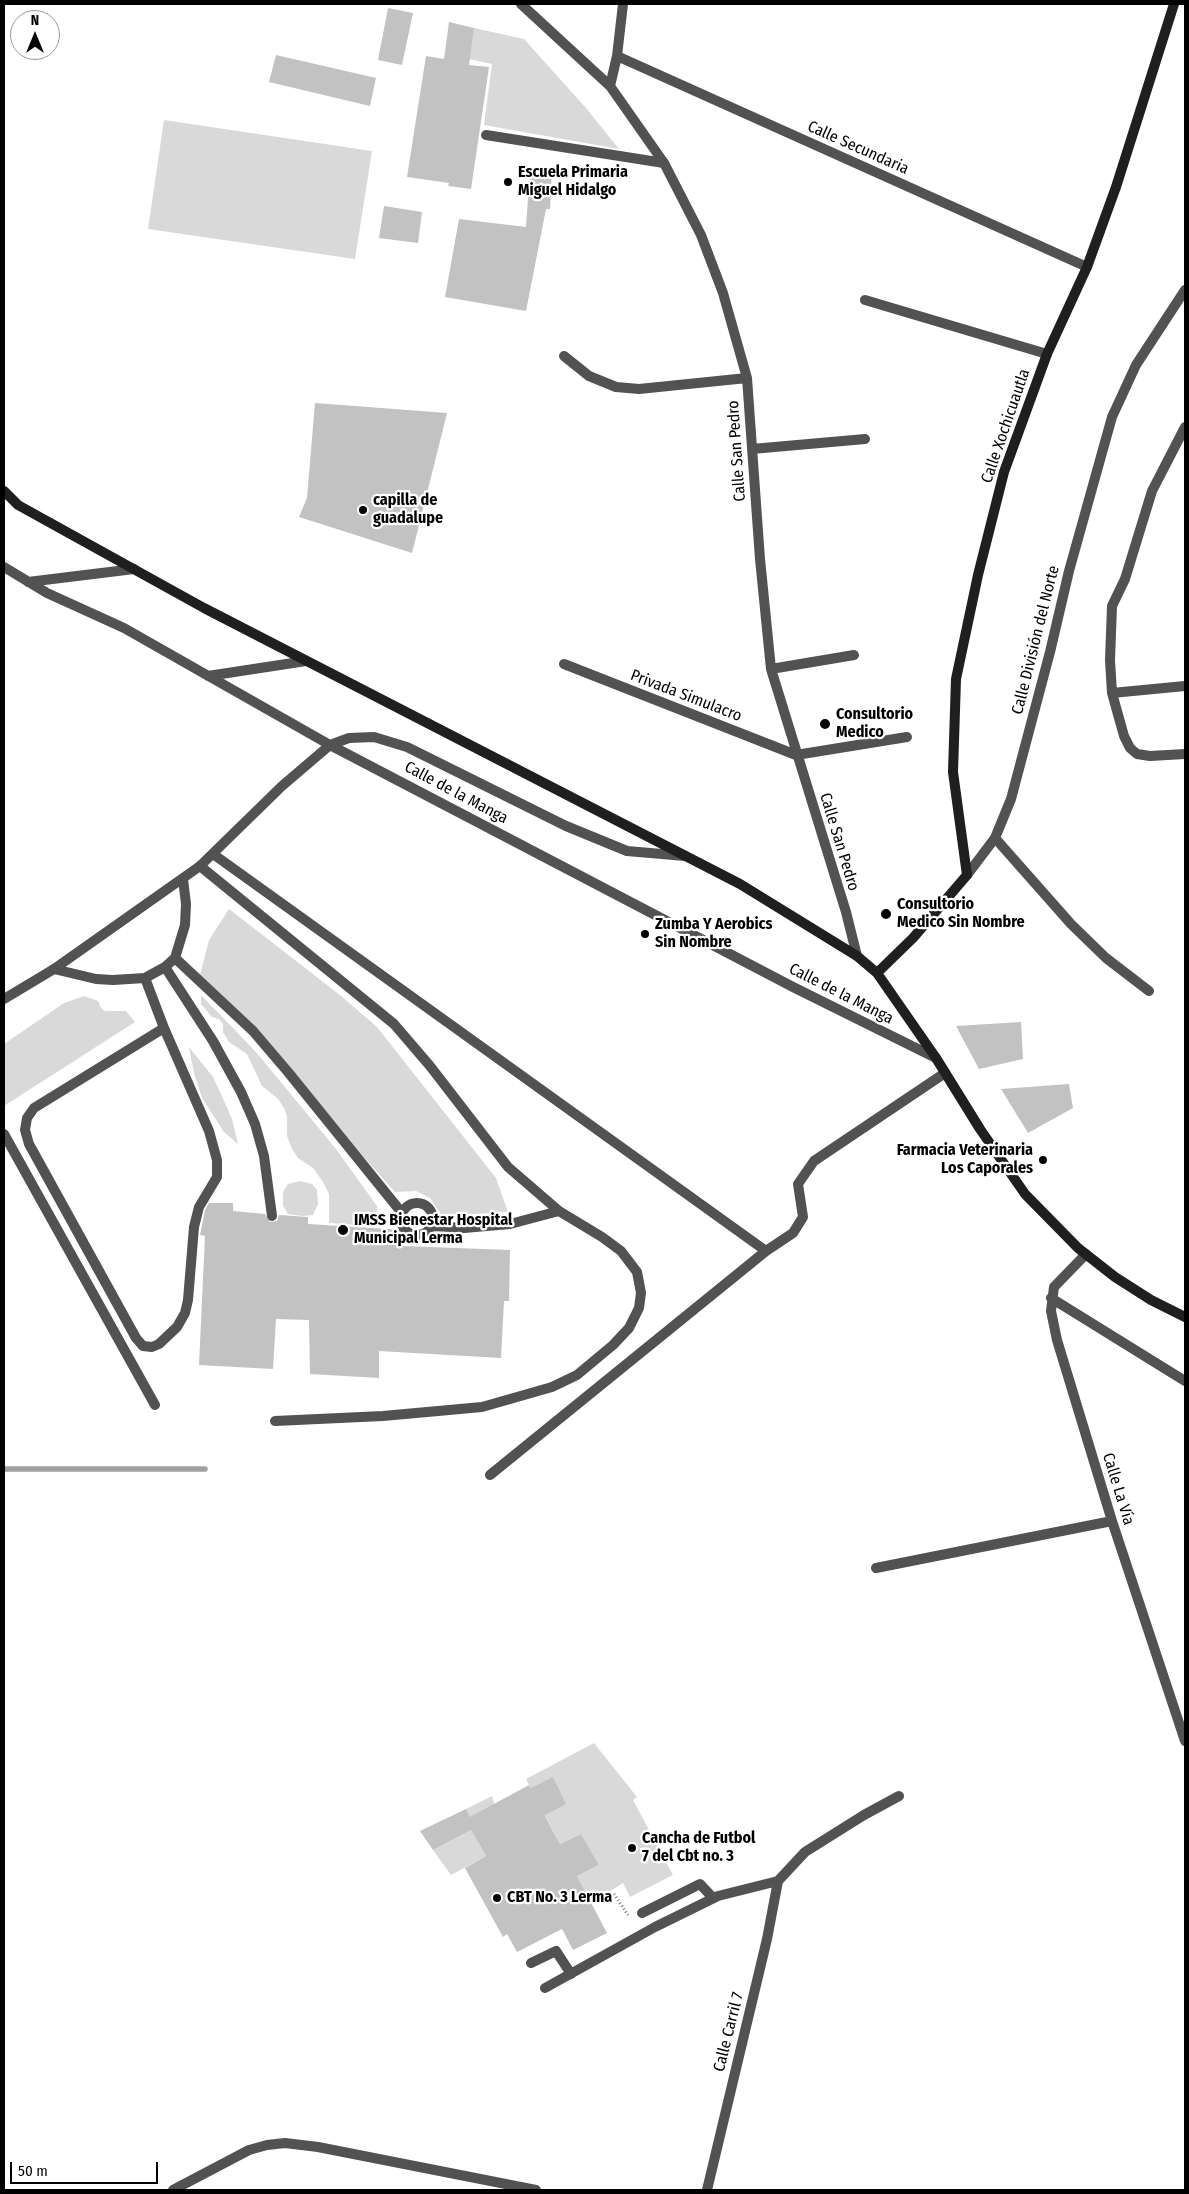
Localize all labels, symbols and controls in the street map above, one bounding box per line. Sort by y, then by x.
north arrow [10,10,60,60]
text: N [31,12,39,29]
street label: Calle Secundaria [804,117,912,179]
place label: Escuela Primaria Miguel Hidalgo [518,163,628,201]
marker: Escuela Primaria Miguel Hidalgo [502,176,514,188]
street label: Calle Xochicuautla [977,366,1035,486]
street label: Calle San Pedro [724,400,750,502]
place label: capilla de guadalupe [373,491,443,529]
marker: capilla de guadalupe [357,504,369,516]
street label: Calle División del Norte [1008,564,1064,716]
street label: Privada Simulacro [628,666,744,726]
place label: Consultorio Medico [836,705,913,743]
marker: Consultorio Medico [818,717,832,731]
street label: Calle de la Manga [401,758,511,828]
street label: Calle San Pedro [815,791,863,893]
place label: Consultorio Medico Sin Nombre [897,895,1025,933]
marker: Consultorio Medico Sin Nombre [879,907,893,921]
place label: Zumba Y Aerobics Sin Nombre [655,915,773,953]
marker: Zumba Y Aerobics Sin Nombre [639,928,651,940]
street label: Calle de la Manga [786,959,896,1029]
place label: Farmacia Veterinaria Los Caporales [897,1141,1033,1179]
marker: Farmacia Veterinaria Los Caporales [1037,1154,1049,1166]
place label: IMSS Bienestar Hospital Municipal Lerma [354,1211,512,1249]
marker: IMSS Bienestar Hospital Municipal Lerma [336,1223,350,1237]
street label: Calle La Vía [1098,1451,1138,1527]
place label: Cancha de Futbol 7 del Cbt no. 3 [642,1829,755,1867]
marker: Cancha de Futbol 7 del Cbt no. 3 [626,1842,638,1854]
place label: CBT No. 3 Lerma [507,1888,612,1908]
marker: CBT No. 3 Lerma [491,1892,503,1904]
street label: Calle Carril 7 [710,1990,748,2074]
scale bar [12,2152,160,2184]
text: 50 m [18,2162,48,2180]

